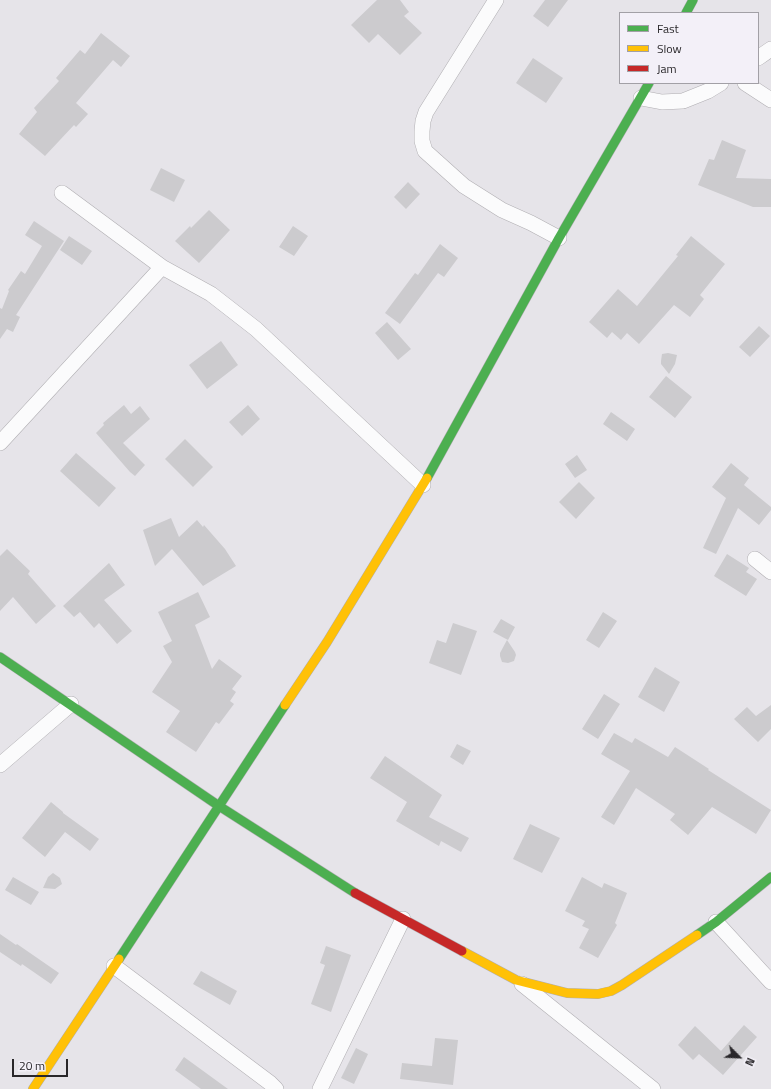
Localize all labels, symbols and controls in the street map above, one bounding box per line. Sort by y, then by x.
legend [619,12,759,84]
text: Fast [657,19,679,38]
text: Slow [657,39,682,58]
text: Jam [657,59,677,78]
north arrow [719,1037,759,1077]
scale bar [14,1051,70,1077]
text: N [741,1055,759,1069]
text: 20 m [19,1056,45,1075]

